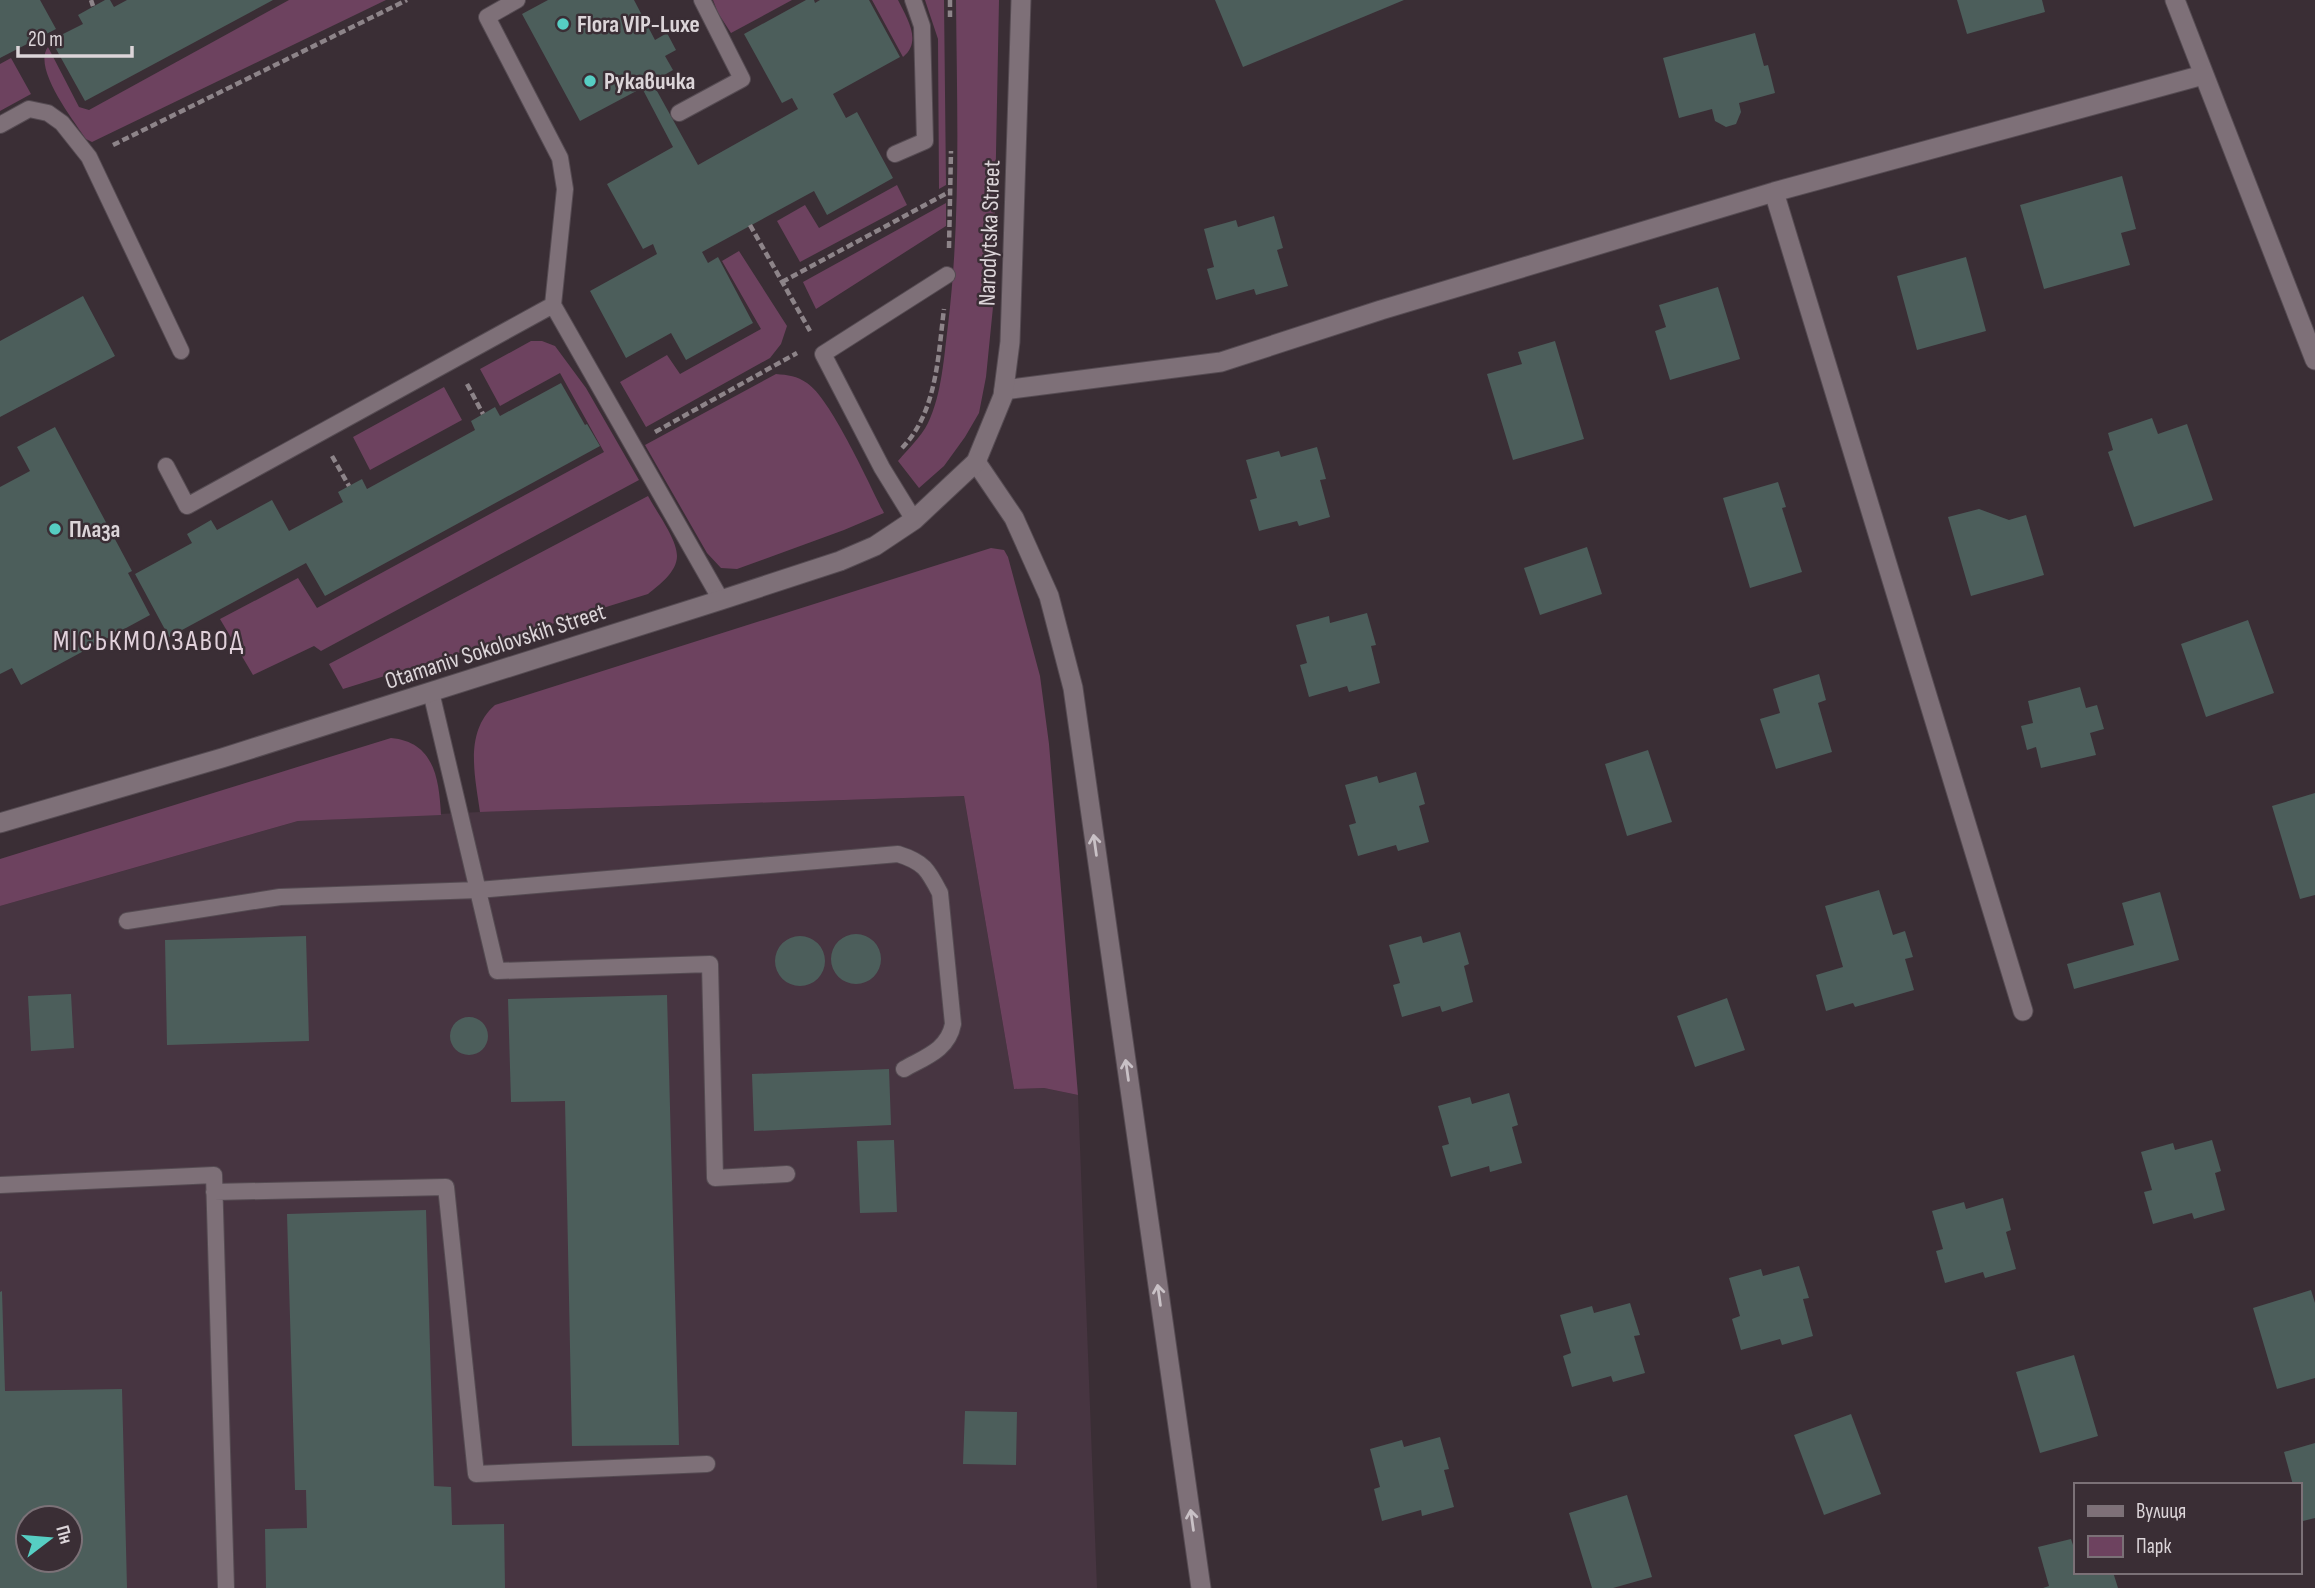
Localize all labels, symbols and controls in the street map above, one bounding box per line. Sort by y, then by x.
place label: Flora VIP-Luxe [577,10,700,39]
scale bar [18,14,131,58]
marker: Flora VIP-Luxe [555,16,571,32]
text: 20 m [28,27,63,52]
place label: Рукавичка [604,67,695,96]
marker: Рукавичка [582,73,598,89]
street label: Narodytska Street [972,160,1007,307]
place label: Плаза [69,515,120,544]
marker: Плаза [47,521,63,537]
street label: Otamaniv Sokolovskih Street [381,597,609,696]
district label: МІСЬКМОЛЗАВОД [53,625,245,658]
one-way arrow [1089,834,1102,857]
one-way arrow [1121,1059,1134,1082]
one-way arrow [1153,1284,1166,1307]
legend [2074,1483,2301,1574]
text: Вулиця [2136,1499,2186,1524]
north arrow [14,1504,84,1574]
one-way arrow [1185,1510,1198,1532]
text: Пн [50,1523,77,1547]
text: Парк [2136,1534,2171,1559]

